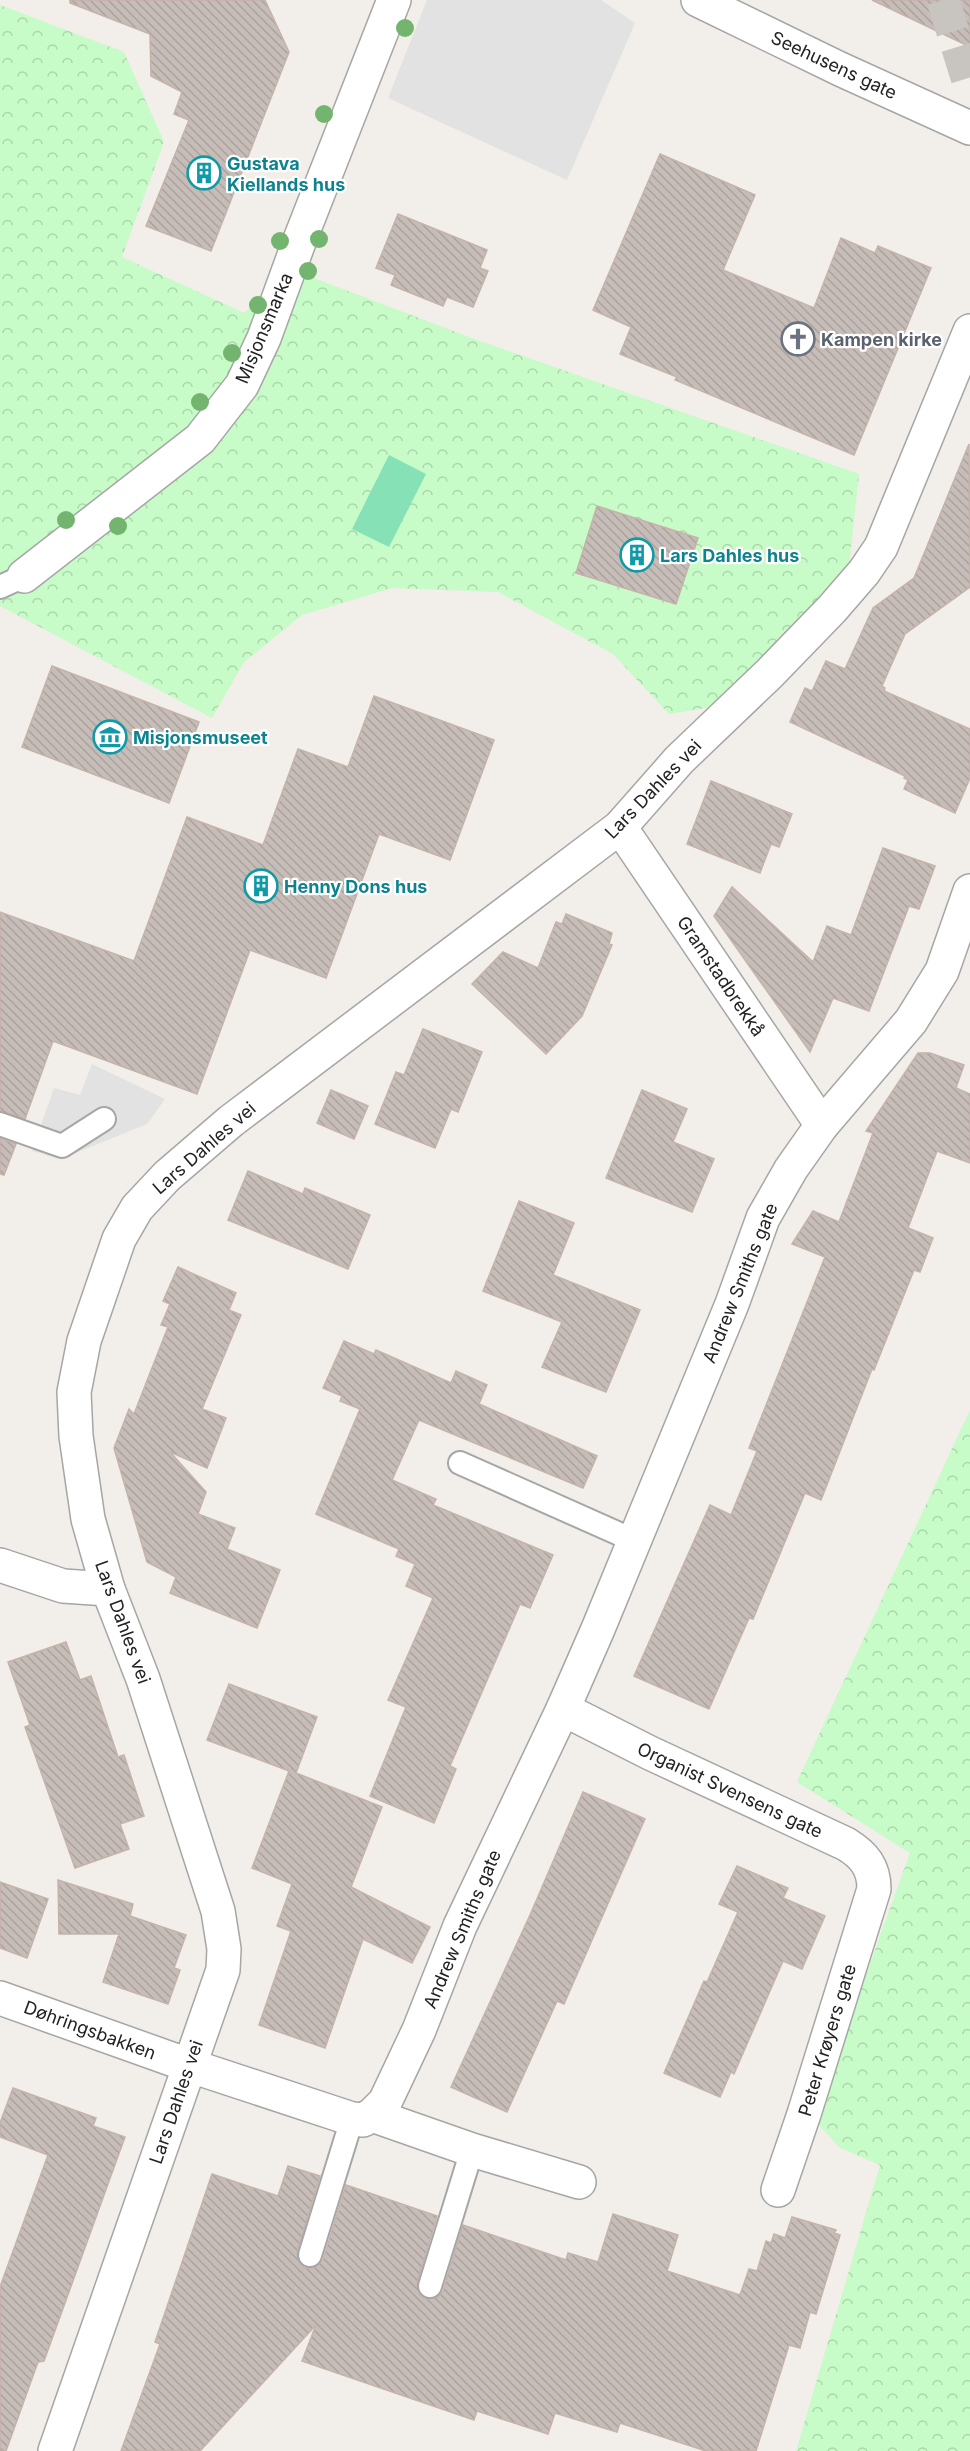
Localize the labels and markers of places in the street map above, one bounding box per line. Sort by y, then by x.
place label: Gustava Kiellands hus [227,153,345,195]
building icon: Gustava Kiellands hus [186,155,222,191]
church icon: Kampen kirke [780,321,816,357]
place label: Kampen kirke [821,329,942,350]
building icon: Lars Dahles hus [619,537,655,573]
place label: Lars Dahles hus [660,545,799,566]
museum icon: Misjonsmuseet [92,719,128,755]
place label: Misjonsmuseet [133,727,268,748]
building icon: Henny Dons hus [243,868,279,904]
place label: Henny Dons hus [284,876,427,897]

